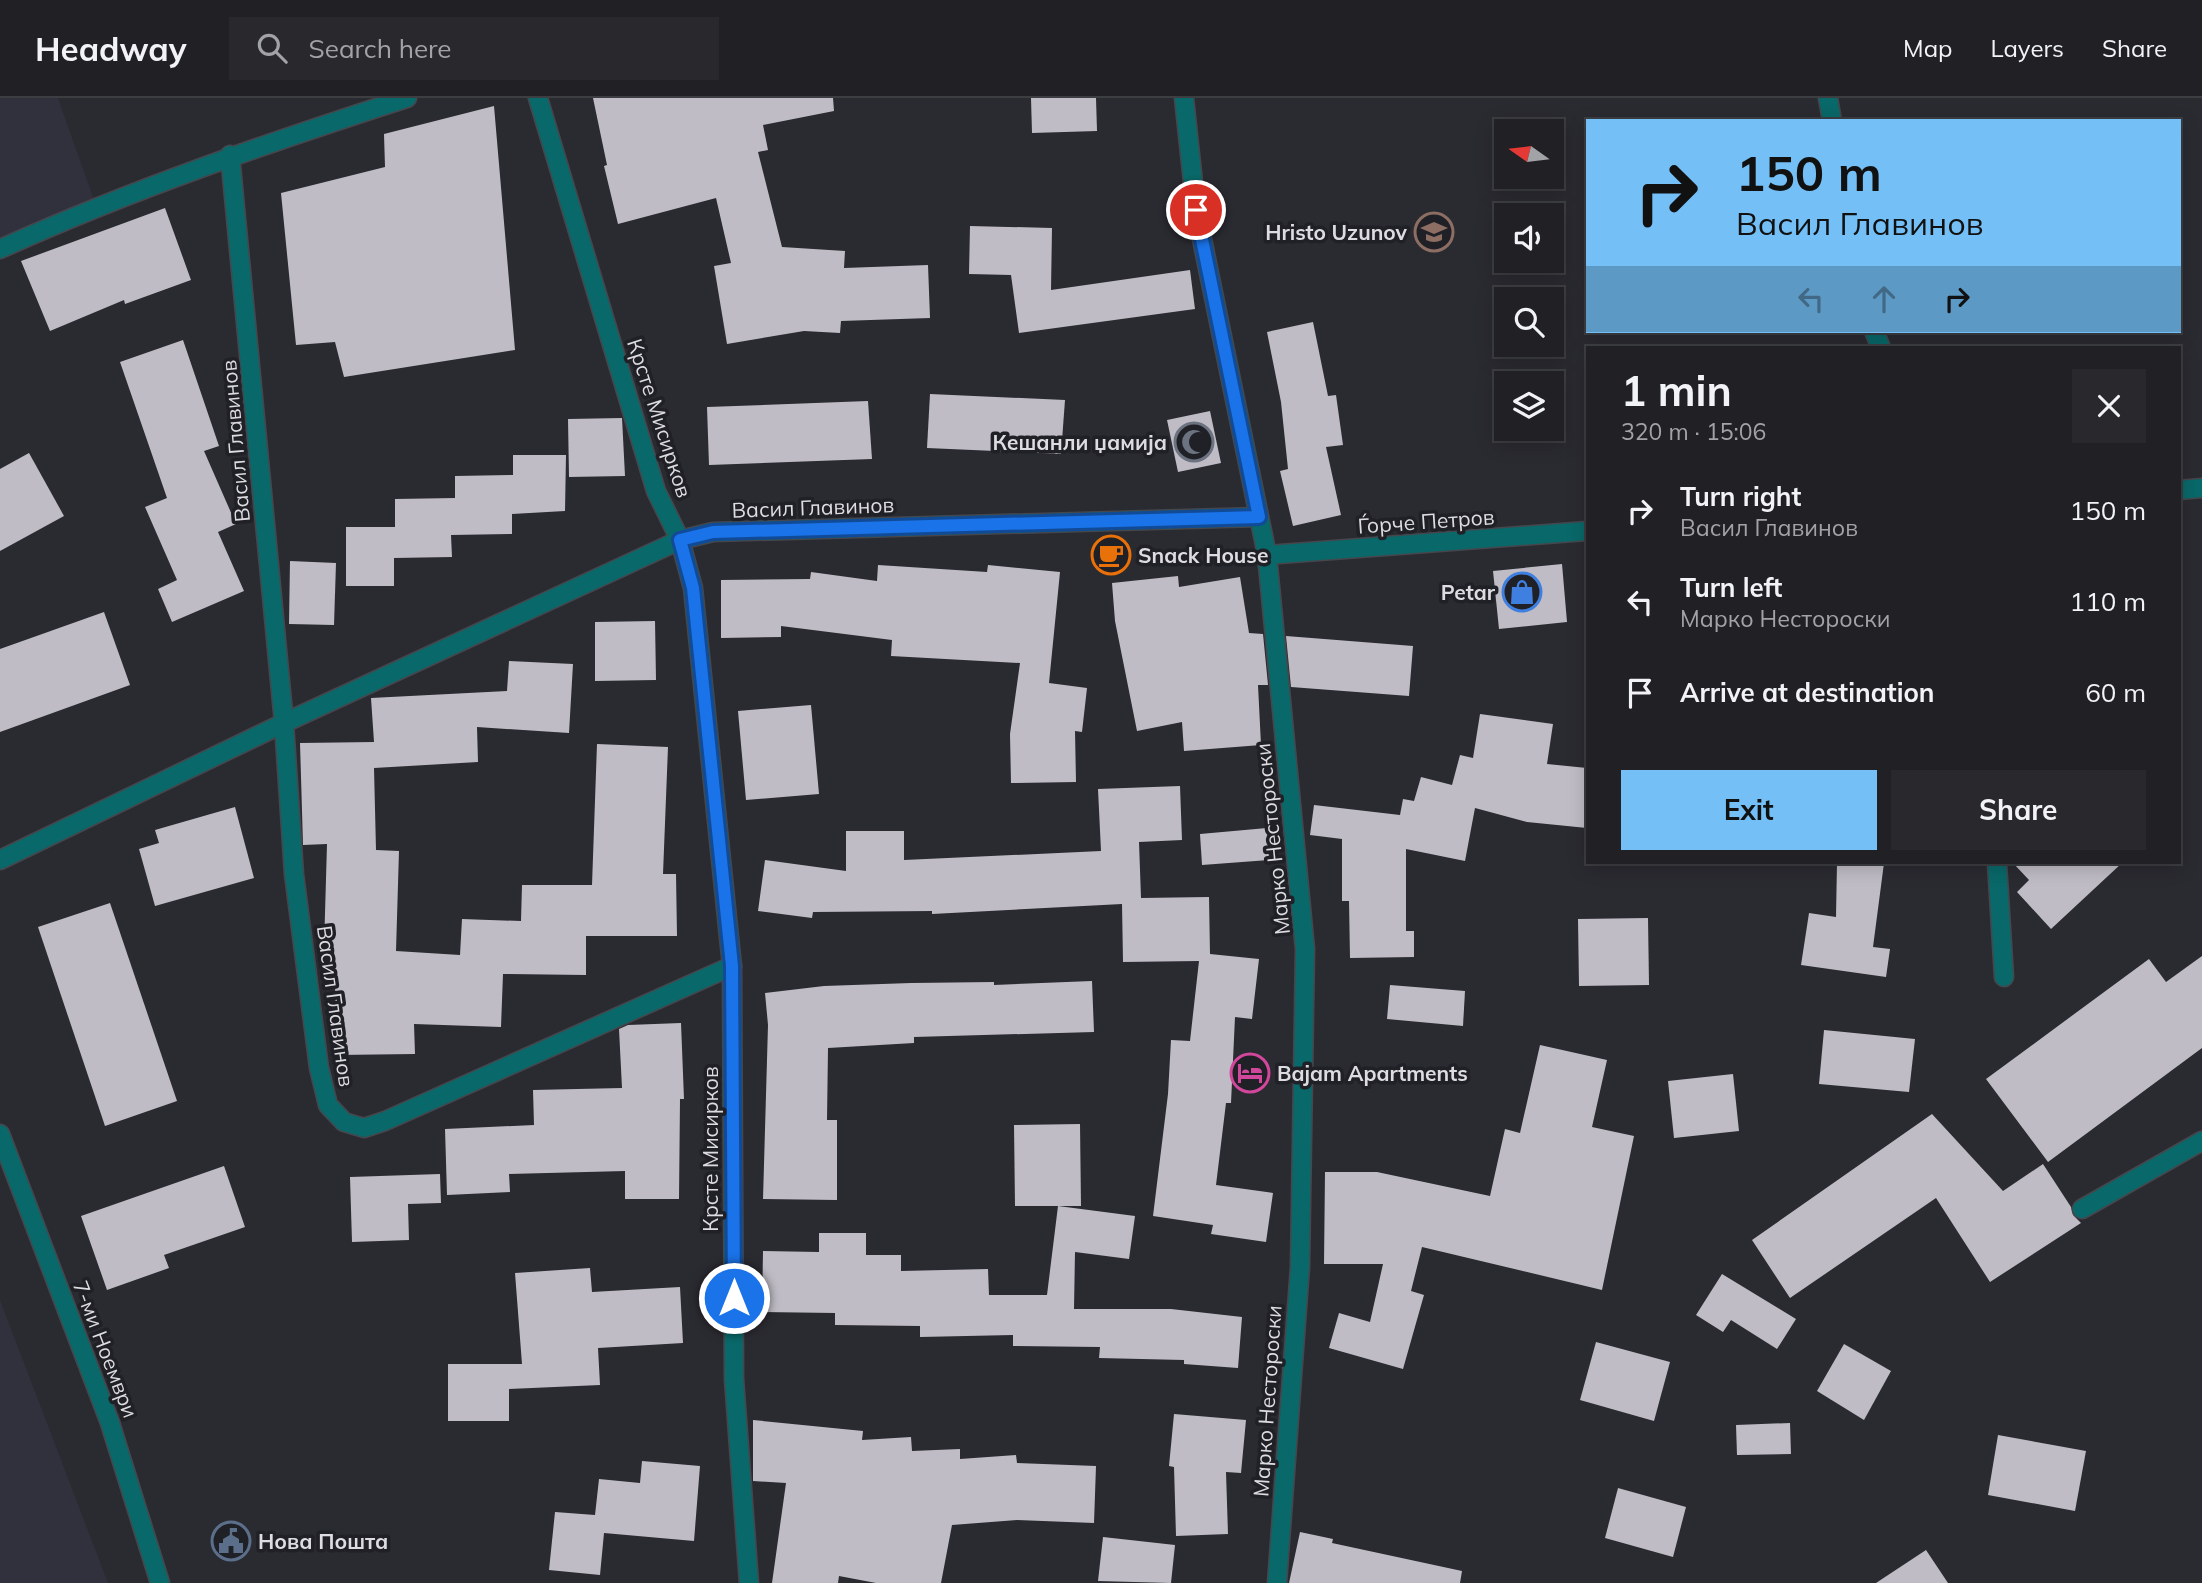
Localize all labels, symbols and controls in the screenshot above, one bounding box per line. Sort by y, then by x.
search box [229,17,719,80]
text: Headway [35,28,187,69]
icon: search [253,29,291,67]
text: Search here [309,32,451,65]
text: Map [1903,33,1952,63]
text: Layers [1990,33,2064,63]
text: Share [2102,33,2167,63]
north arrow [1494,119,1564,189]
map controls [1494,119,1564,441]
text: 150 m [1736,142,1882,203]
icon: right [1621,147,1712,238]
pin [1166,180,1226,240]
icon: arrive [1177,191,1215,229]
button: sound [1494,203,1564,273]
text: Васил Главинов [1736,203,1984,243]
school or university icon: Hristo Uzunov [1413,211,1455,253]
place label: Hristo Uzunov [1265,219,1408,245]
icon: left [1792,280,1830,318]
icon: ahead [1865,280,1903,318]
icon: right [1938,280,1976,318]
button: search [1494,287,1564,357]
street label: Крсте Мисирков [622,335,698,501]
street label: Васил Главинов [215,359,255,523]
text: 1 min [1621,364,1732,417]
button: close [2072,369,2146,443]
button: layers [1494,371,1564,441]
text: 320 m · 15:06 [1621,417,1766,446]
mosque icon: Кешанли џамија [1173,421,1215,463]
place label: Кешанли џамија [992,429,1167,455]
text: Turn right [1680,480,1801,513]
street label: Васил Главинов [731,491,895,523]
icon: right [1621,492,1659,530]
text: 150 m [2070,494,2146,527]
street label: Ѓорче Петров [1357,503,1495,539]
text: Васил Главинов [1680,513,1858,542]
cafe icon: Snack House [1090,534,1132,576]
place label: Snack House [1138,542,1268,568]
shop icon: Petar [1501,571,1543,613]
text: Turn left [1680,571,1782,604]
place label: Petar [1441,579,1496,605]
icon: left [1621,583,1659,621]
text: 110 m [2070,585,2146,618]
text: Марко Нестороски [1680,604,1890,633]
icon: arrive [1621,674,1659,712]
text: Arrive at destination [1680,676,1935,709]
text: 60 m [2085,676,2146,709]
street label: Марко Нестороски [1249,742,1295,936]
button: Exit [1621,770,1877,850]
button: Share [1891,770,2146,850]
street label: Васил Главинов [312,924,360,1088]
hotel icon: Bajam Apartments [1229,1052,1271,1094]
place label: Bajam Apartments [1277,1060,1468,1086]
street label: Крсте Мисирков [697,1066,723,1232]
position arrow [697,1261,771,1335]
street label: 7-ми Ноември [68,1277,144,1421]
street label: Марко Нестороски [1247,1304,1287,1498]
public building icon: Нова Пошта [210,1520,252,1562]
place label: Нова Пошта [258,1528,388,1554]

